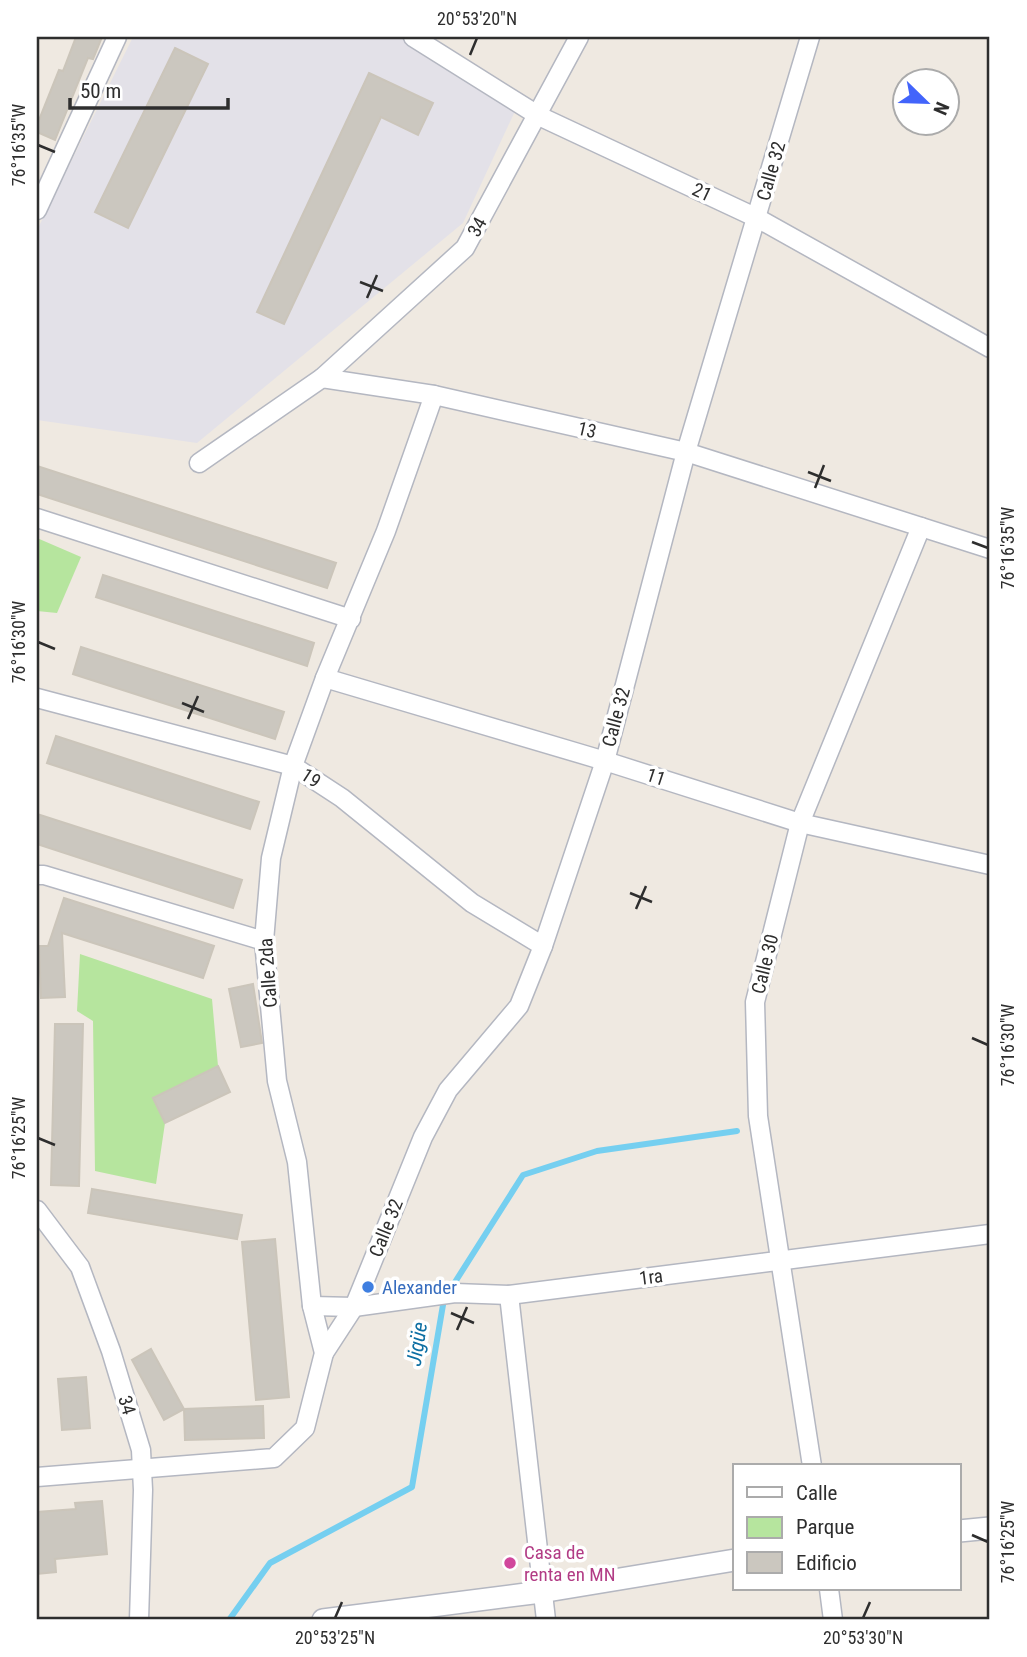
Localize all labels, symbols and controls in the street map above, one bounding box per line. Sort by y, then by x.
text: 20°53'20"N [437,8,517,29]
scale bar [70,66,228,110]
north arrow [890,66,960,136]
text: 50 m [80,79,121,103]
text: N [928,99,954,118]
text: 76°16'35"W [8,103,29,186]
street label: Calle 32 [752,139,790,203]
street label: 21 [689,178,715,206]
street label: 34 [462,213,492,241]
street label: 13 [575,417,599,443]
text: 76°16'35"W [997,506,1018,589]
text: 76°16'30"W [8,600,29,683]
street label: Calle 32 [597,685,635,749]
street label: 19 [297,763,325,793]
street label: 11 [644,763,668,791]
street label: Calle 30 [747,932,783,996]
street label: Calle 2da [254,937,282,1009]
text: 76°16'30"W [997,1003,1018,1086]
text: 76°16'25"W [8,1096,29,1179]
street label: Calle 32 [364,1196,408,1260]
street label: 1ra [638,1264,664,1290]
place label: Alexander [382,1276,457,1299]
marker: Alexander [360,1279,376,1295]
water label: Jigüe [402,1320,432,1368]
street label: 34 [113,1393,141,1417]
legend [733,1464,960,1590]
text: Calle [796,1481,838,1505]
text: 76°16'25"W [997,1500,1018,1583]
text: Parque [796,1515,854,1539]
place label: Casa de renta en MN [524,1541,615,1586]
text: Edificio [796,1551,857,1575]
marker: Casa de renta en MN [502,1555,518,1571]
text: 20°53'25"N [295,1627,375,1648]
text: 20°53'30"N [823,1627,903,1648]

